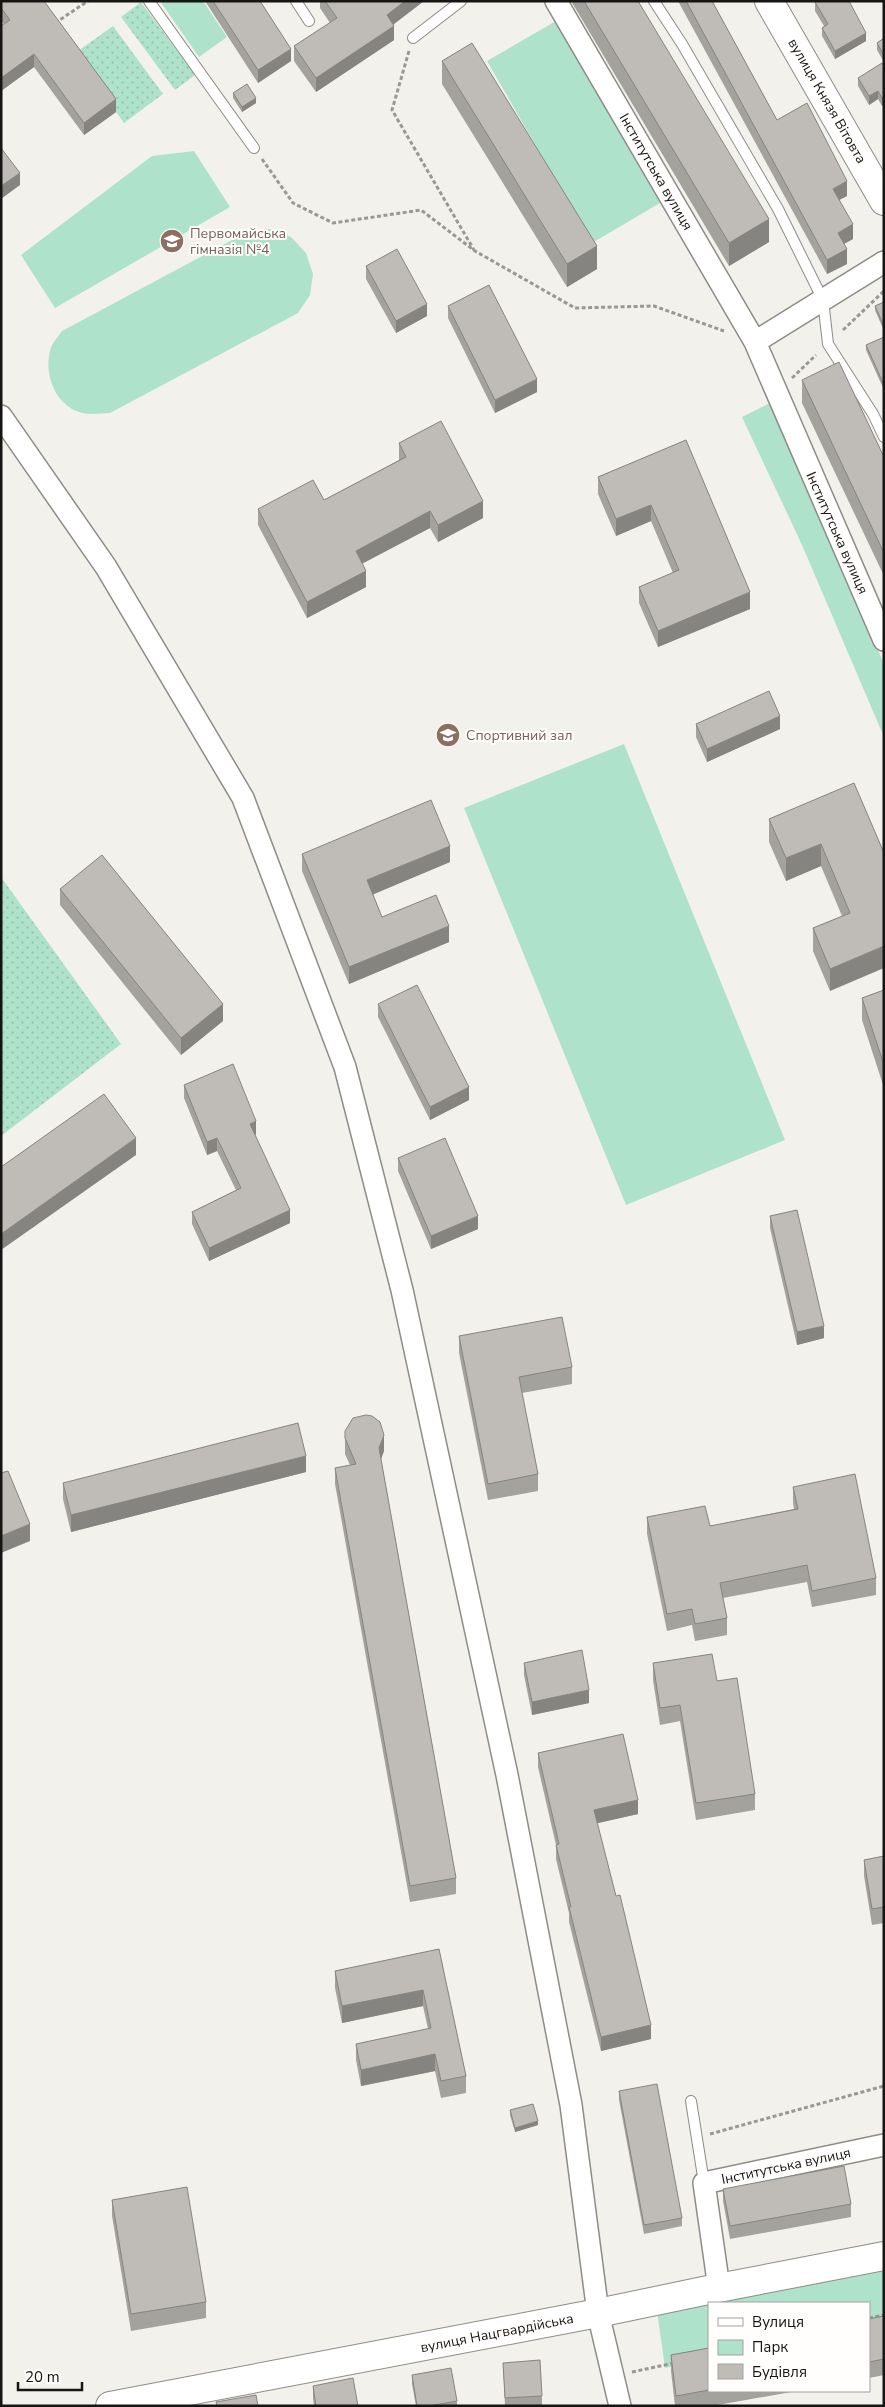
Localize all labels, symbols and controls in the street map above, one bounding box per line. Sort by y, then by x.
street label: вулиця Князя Вітовта [783,35,871,167]
street label: Інститутська вулиця [615,110,697,234]
place label: Первомайська гімназія №4 [190,224,286,259]
school or university icon: Первомайська гімназія №4 [159,228,185,254]
street label: Інститутська вулиця [801,469,873,597]
school or university icon: Спортивний зал [435,722,461,748]
place label: Спортивний зал [466,726,573,745]
street label: Інститутська вулиця [719,2143,853,2189]
legend [708,2302,870,2392]
street label: вулиця Нацгвардійська [419,2309,575,2357]
text: Вулиця [752,2312,804,2332]
text: Парк [752,2337,788,2357]
scale bar [18,2360,81,2392]
text: Будівля [752,2362,807,2382]
text: 20 m [25,2367,60,2387]

